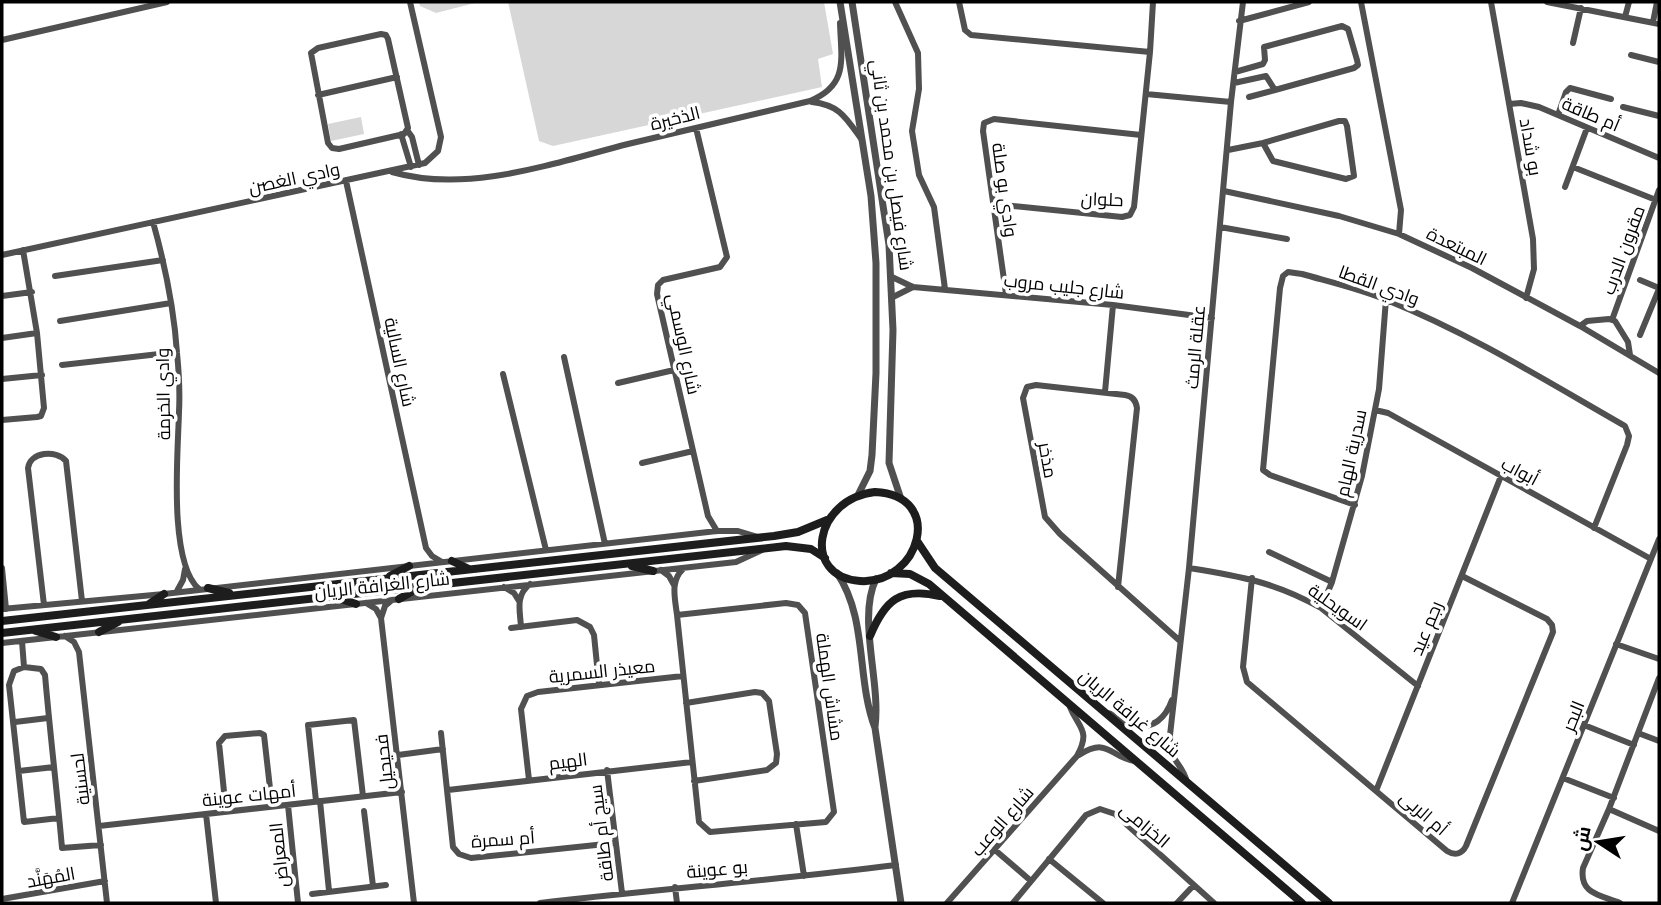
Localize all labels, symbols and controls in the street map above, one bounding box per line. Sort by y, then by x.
street label: شارع فيصل بن محمد بن ثاني [863,58,918,272]
street label: أم طاقة [1558,92,1624,137]
street label: الذخيرة [648,101,702,135]
street label: بو شداد [1515,116,1547,178]
street label: وادي بو صلة [984,141,1023,239]
street label: وادي الغصن [246,157,342,202]
street label: حلوان [1080,187,1124,211]
street label: مقرون الدرب [1596,202,1650,298]
street label: المبتعدة [1423,222,1491,270]
street label: وادي القطا [1334,260,1423,313]
street label: شارع جليب مروب [1003,268,1125,305]
street label: شارع الوسمي [659,291,706,397]
street label: عقلة الرمث [1180,304,1210,390]
street label: شارع السالية [378,315,421,409]
street label: وادي الخرمة [151,348,178,440]
street label: سدرية الهام [1331,407,1372,499]
street label: مذخر [1033,439,1063,480]
street label: أبواب [1497,452,1543,490]
street label: شارع الغرافة الريان [313,566,451,605]
street label: اسويحلية [1304,578,1372,636]
street label: رجم عيد [1405,597,1448,659]
street label: مشاش الهملة [811,632,849,742]
street label: معيذر السمرية [548,654,656,688]
street label: شارع غرافة الريان [1074,664,1185,763]
street label: البحر [1556,697,1590,736]
street label: فحيحيل [369,733,399,791]
street label: الهيم [547,747,589,776]
street label: لحسنية [65,752,95,806]
street label: أمهات عوينة [201,779,297,811]
street label: شارع الوعب [965,781,1039,861]
street label: سيج أم طاقة [584,783,619,883]
street label: أم الربى [1394,786,1453,841]
street label: الخزامى [1115,797,1175,853]
north arrow [1563,807,1633,877]
street label: المعراض [264,821,294,889]
text: ش [1567,824,1596,853]
street label: أم سمرة [470,825,536,854]
street label: بو عوينة [685,855,749,883]
street label: المُهَنَّد [25,861,77,893]

